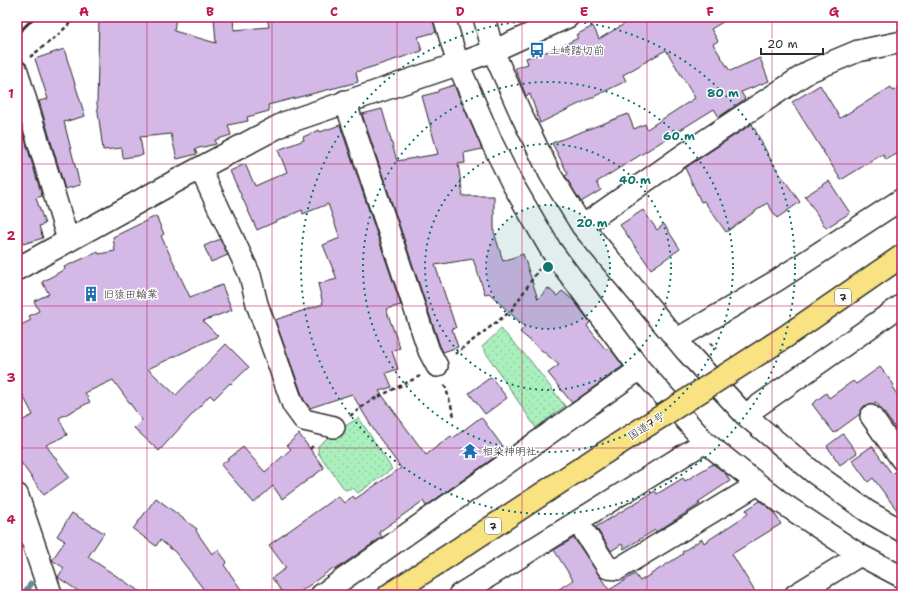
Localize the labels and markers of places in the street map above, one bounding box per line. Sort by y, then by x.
bus stop icon: 土崎踏切前 [528,41,546,59]
place label: 土崎踏切前 [549,43,604,58]
centre of rings [541,260,555,274]
building icon: 旧猿田輪業 [82,285,100,303]
place label: 旧猿田輪業 [103,287,158,302]
temple icon: 相染神明社 [461,442,479,460]
place label: 相染神明社 [482,444,537,459]

